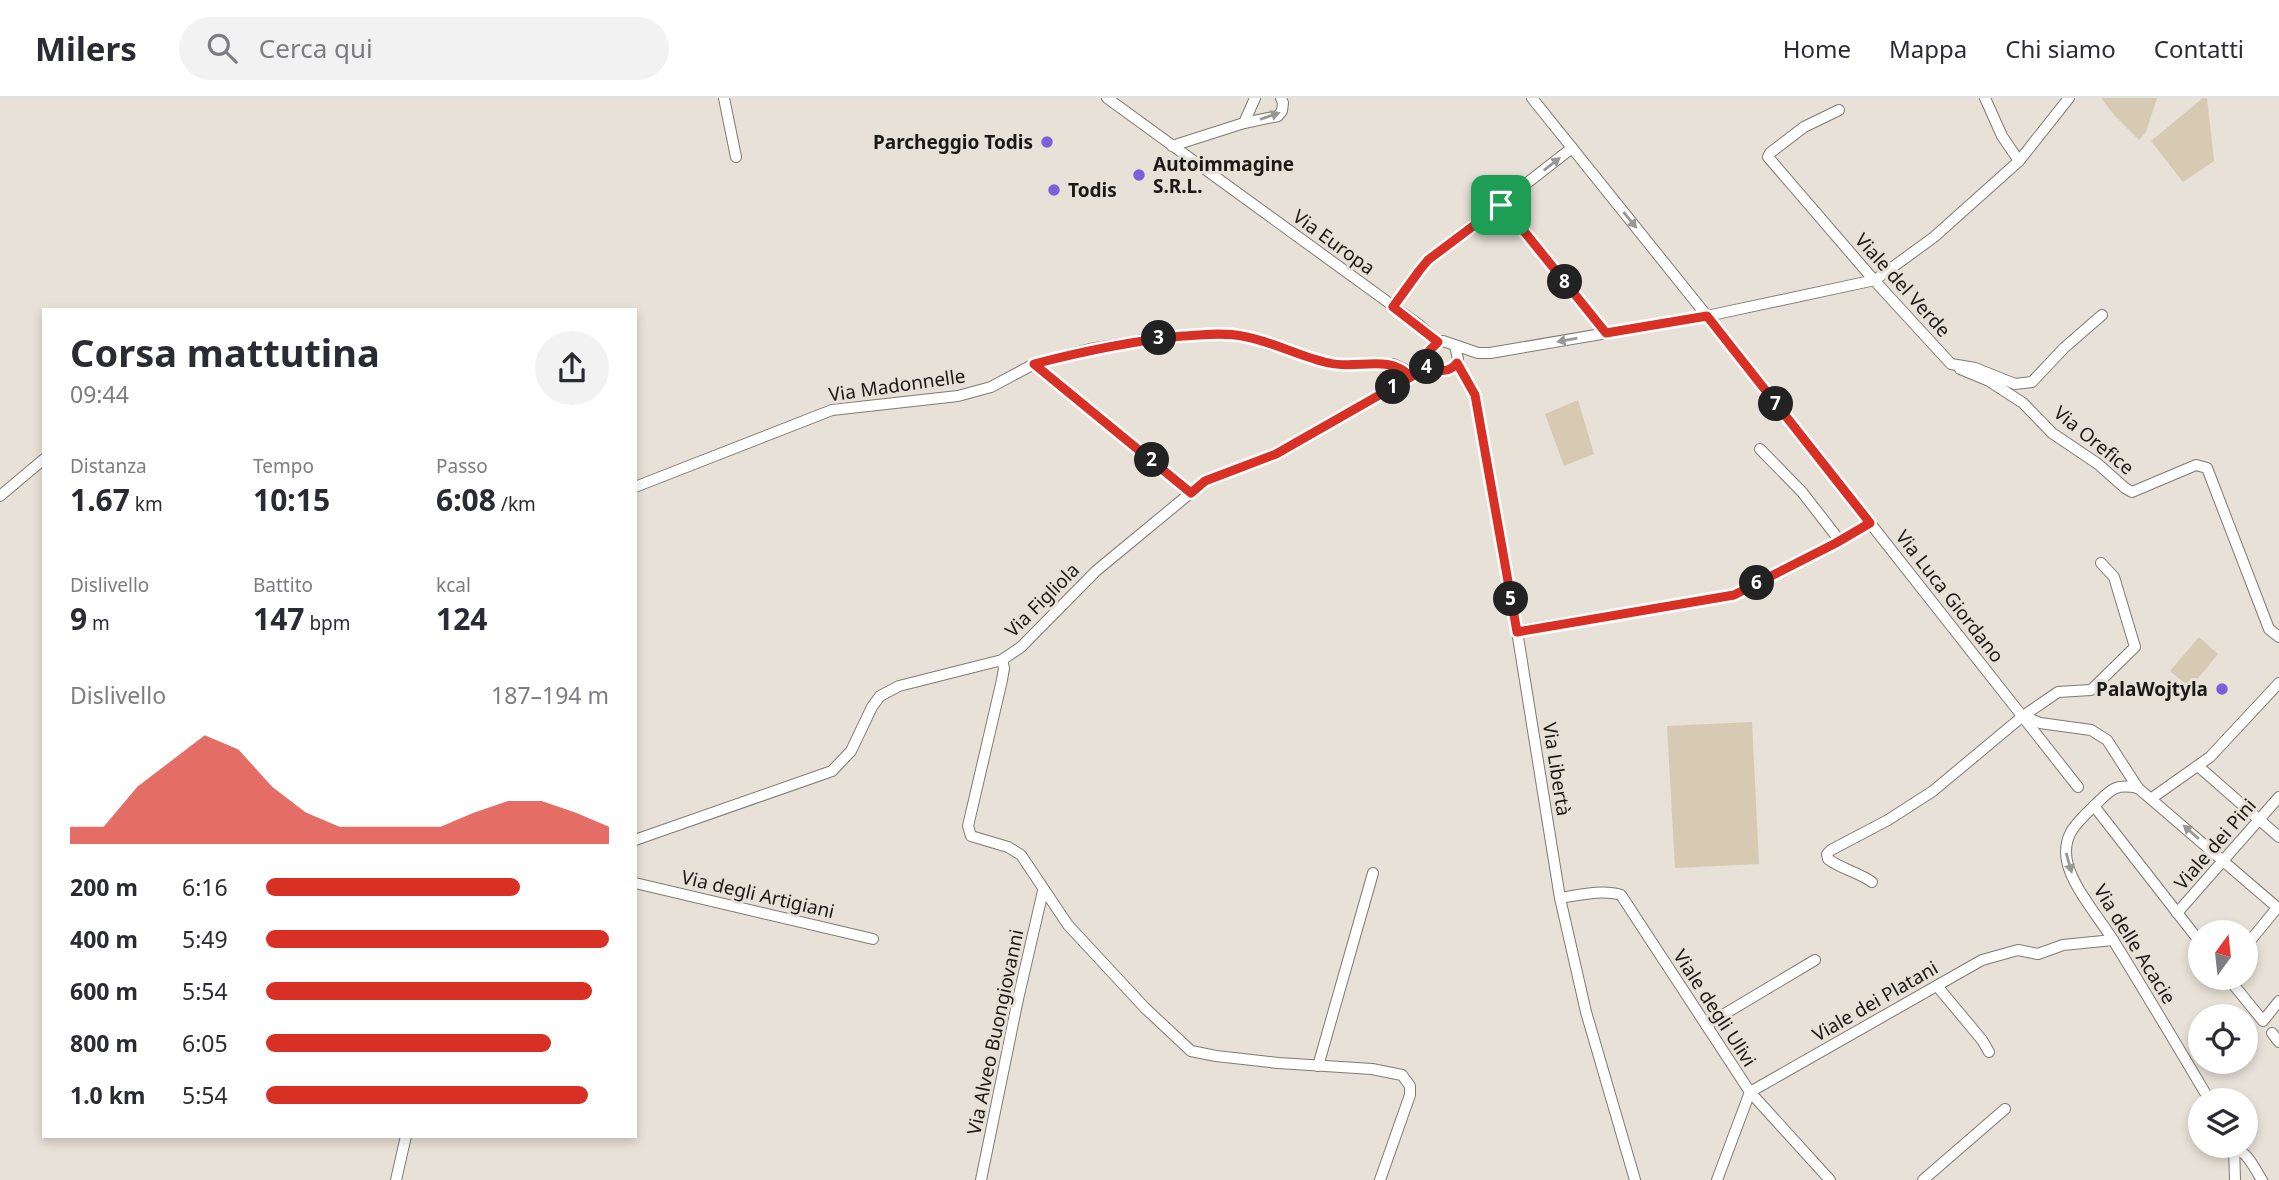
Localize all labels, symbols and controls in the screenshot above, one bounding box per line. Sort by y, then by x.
search box [179,17,669,80]
text: Milers [35,26,137,71]
icon: search [203,29,241,67]
text: Cerca qui [259,30,373,66]
text: Home [1783,32,1851,65]
text: Mappa [1889,32,1967,65]
text: Chi siamo [2005,32,2116,65]
text: Contatti [2154,32,2244,65]
one-way arrow [1260,110,1281,121]
place label: Parcheggio Todis [873,129,1033,155]
marker: Parcheggio Todis [1039,134,1055,150]
place label: Autoimmagine S.R.L. [1153,151,1294,199]
one-way arrow [1543,158,1561,172]
marker: Autoimmagine S.R.L. [1131,167,1147,183]
pin [1471,175,1531,235]
place label: Todis [1068,177,1117,203]
marker: Todis [1046,182,1062,198]
icon: arrive [1482,186,1520,224]
street label: Via Europa [1288,203,1380,281]
one-way arrow [1623,211,1638,229]
street label: Viale del Verde [1849,227,1957,343]
pin: 8 [1548,264,1582,300]
text: 8 [1559,268,1570,294]
pin: 3 [1142,320,1176,356]
text: 3 [1153,324,1164,350]
text: Corsa mattutina [70,326,380,378]
button: share [535,331,609,405]
one-way arrow [1556,335,1578,346]
pin: 4 [1410,350,1444,384]
text: 4 [1421,353,1432,379]
street label: Via Madonnelle [827,363,967,407]
pin: 1 [1376,370,1410,404]
text: 1 [1387,373,1398,399]
text: 09:44 [70,378,129,410]
pin: 7 [1758,386,1794,422]
text: 7 [1770,390,1781,416]
street label: Via Orefice [2048,400,2140,480]
pin: 2 [1134,442,1170,478]
text: 2 [1146,446,1157,472]
text: Distanza [70,453,147,479]
text: Tempo [253,453,314,479]
text: Passo [436,453,488,479]
text: 1.67 [70,479,130,520]
text: 10:15 [253,479,330,520]
text: 6:08 [436,479,496,520]
text: km [130,491,163,517]
text: /km [496,491,536,517]
street label: Via Luca Giordano [1890,524,2010,668]
street label: Via Figliola [999,557,1085,643]
pin: 6 [1740,566,1774,601]
text: 6 [1751,569,1762,595]
text: Dislivello [70,572,149,598]
text: Battito [253,572,313,598]
text: kcal [436,572,471,598]
pin: 5 [1494,582,1528,616]
text: 5 [1505,585,1516,611]
text: 9 [70,598,87,639]
text: 147 [253,598,304,639]
text: 124 [436,598,487,639]
text: m [87,610,110,636]
text: bpm [304,610,351,636]
place label: PalaWojtyla [2096,676,2208,702]
text: Dislivello [70,679,166,711]
text: 187–194 m [491,679,609,711]
marker: PalaWojtyla [2214,681,2230,697]
street label: Via Libertà [1537,720,1577,818]
street label: Viale dei Pini [2168,793,2262,895]
one-way arrow [2182,825,2199,840]
one-way arrow [2065,853,2075,874]
street label: Via degli Artigiani [679,864,837,924]
text: 200 m [70,871,138,903]
text: 6:16 [182,871,228,903]
street label: Via delle Acacie [2088,879,2182,1009]
north arrow [2188,920,2258,990]
map controls [2188,920,2258,1158]
text: 400 m [70,923,138,955]
text: 5:49 [182,923,228,955]
street label: Via Alveo Buongiovanni [961,927,1029,1137]
street label: Viale degli Ulivi [1667,944,1763,1072]
street label: Viale dei Platani [1807,954,1943,1048]
text: 600 m [70,975,138,1007]
text: 5:54 [182,975,228,1007]
button: locate [2188,1004,2258,1074]
text: 800 m [70,1027,138,1059]
text: 6:05 [182,1027,228,1059]
text: 1.0 km [70,1079,145,1111]
text: 5:54 [182,1079,228,1111]
button: layers [2188,1088,2258,1158]

